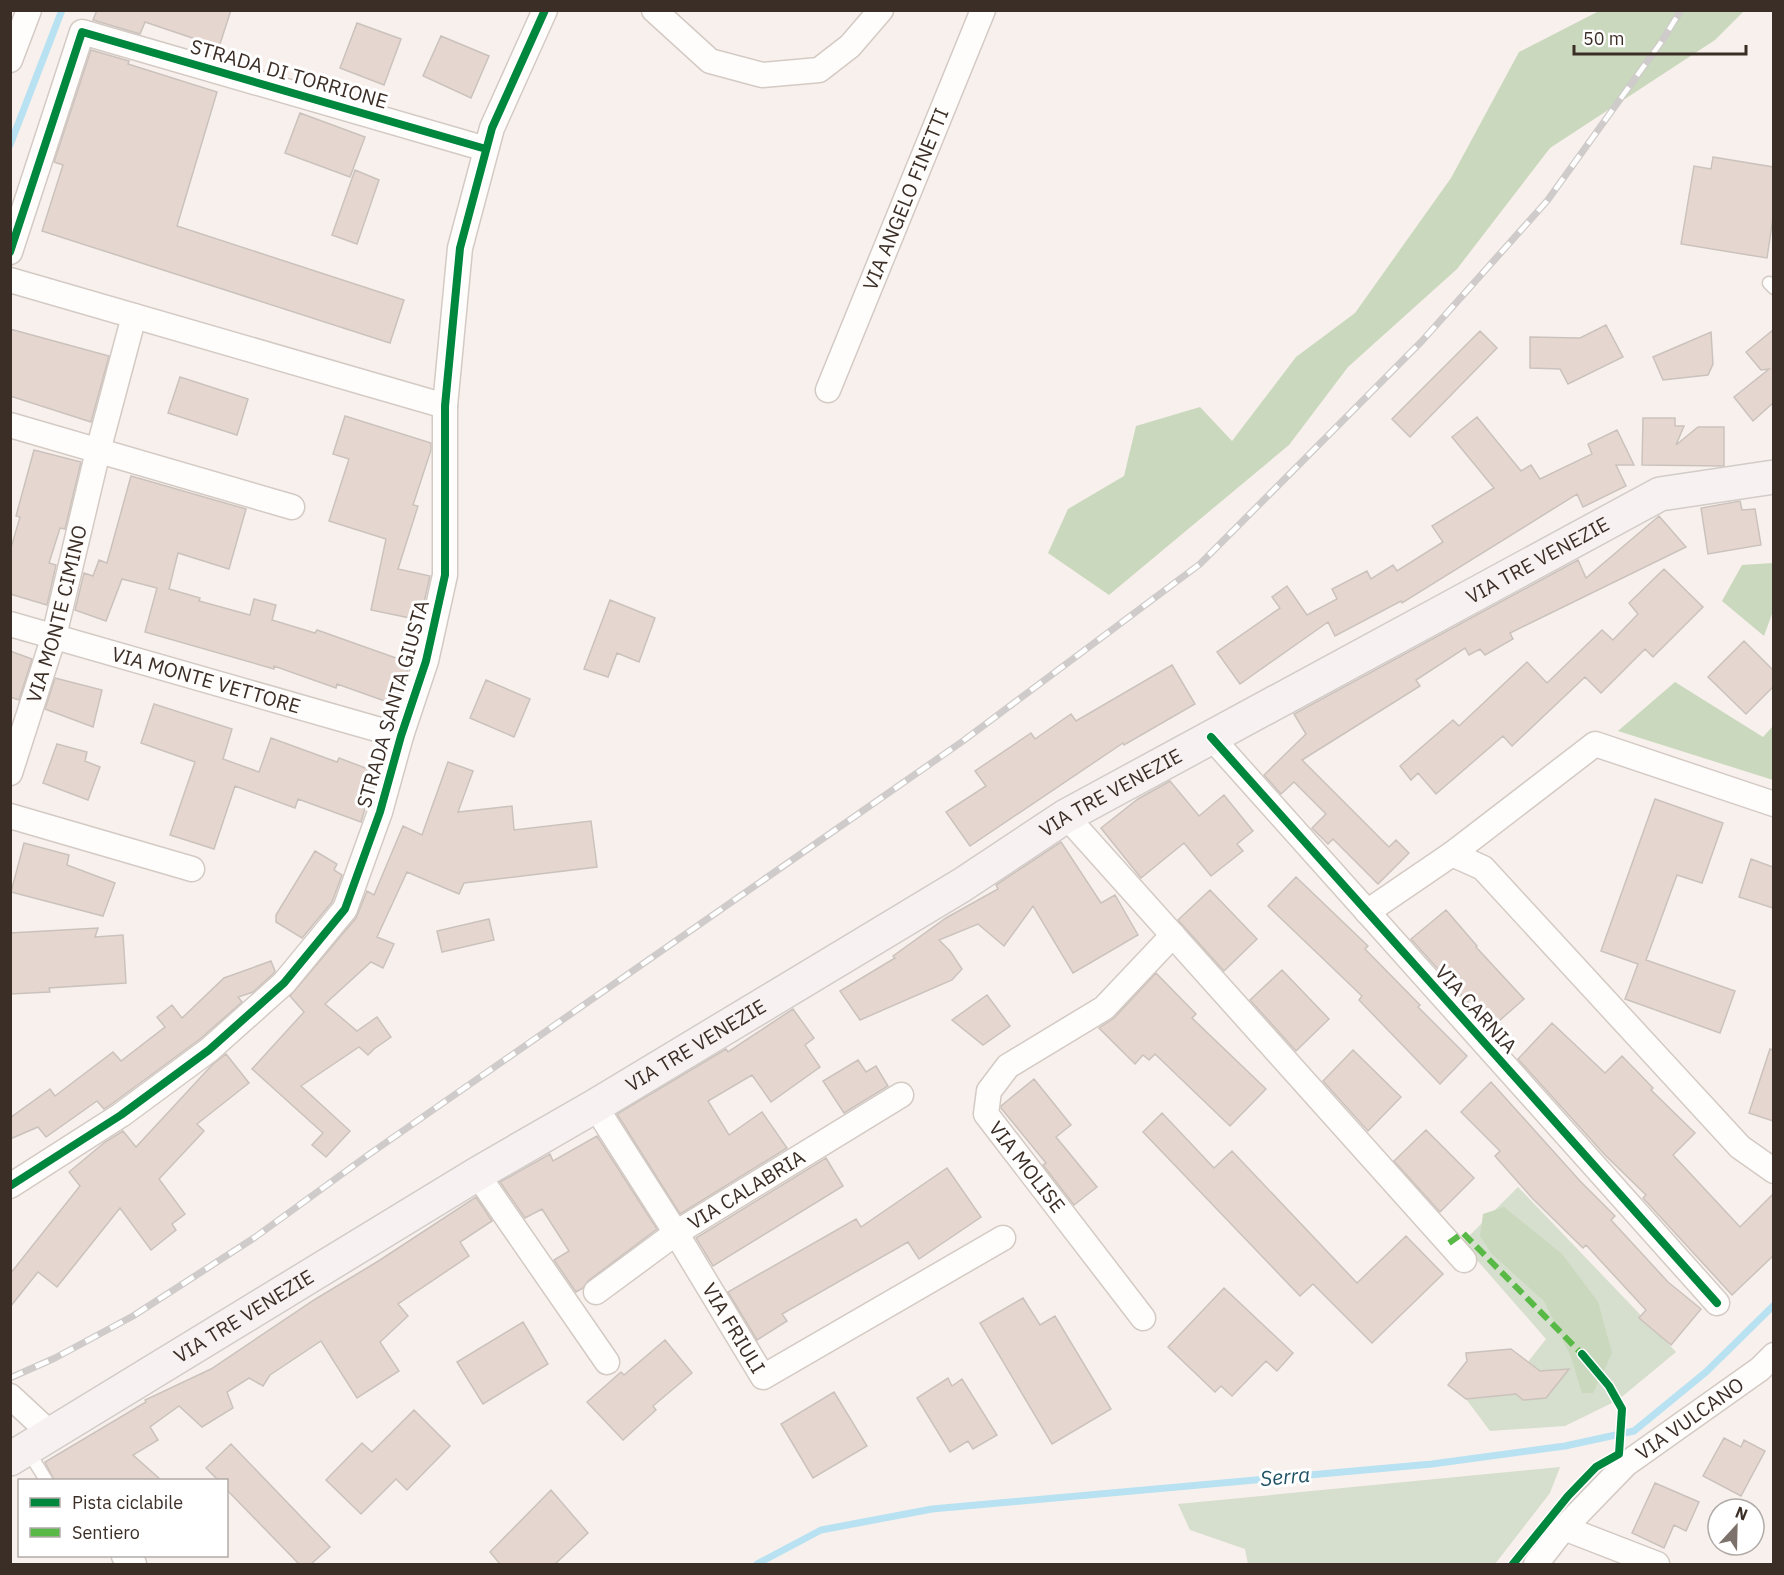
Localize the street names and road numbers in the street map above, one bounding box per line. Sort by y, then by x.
street label: STRADA DI TORRIONE [187,32,391,115]
street label: VIA ANGELO FINETTI [856,104,955,294]
street label: VIA TRE VENEZIE [1461,510,1614,610]
street label: VIA MONTE CIMINO [19,522,93,706]
street label: STRADA SANTA GIUSTA [350,597,435,811]
street label: VIA MONTE VETTORE [108,640,304,720]
street label: VIA TRE VENEZIE [1034,742,1187,843]
street label: VIA CARNIA [1429,958,1524,1059]
street label: VIA TRE VENEZIE [620,992,771,1098]
street label: VIA MOLISE [983,1115,1072,1218]
street label: VIA CALABRIA [682,1143,810,1236]
street label: VIA TRE VENEZIE [169,1263,319,1369]
street label: VIA FRIULI [696,1278,772,1378]
street label: VIA VULCANO [1630,1371,1749,1466]

